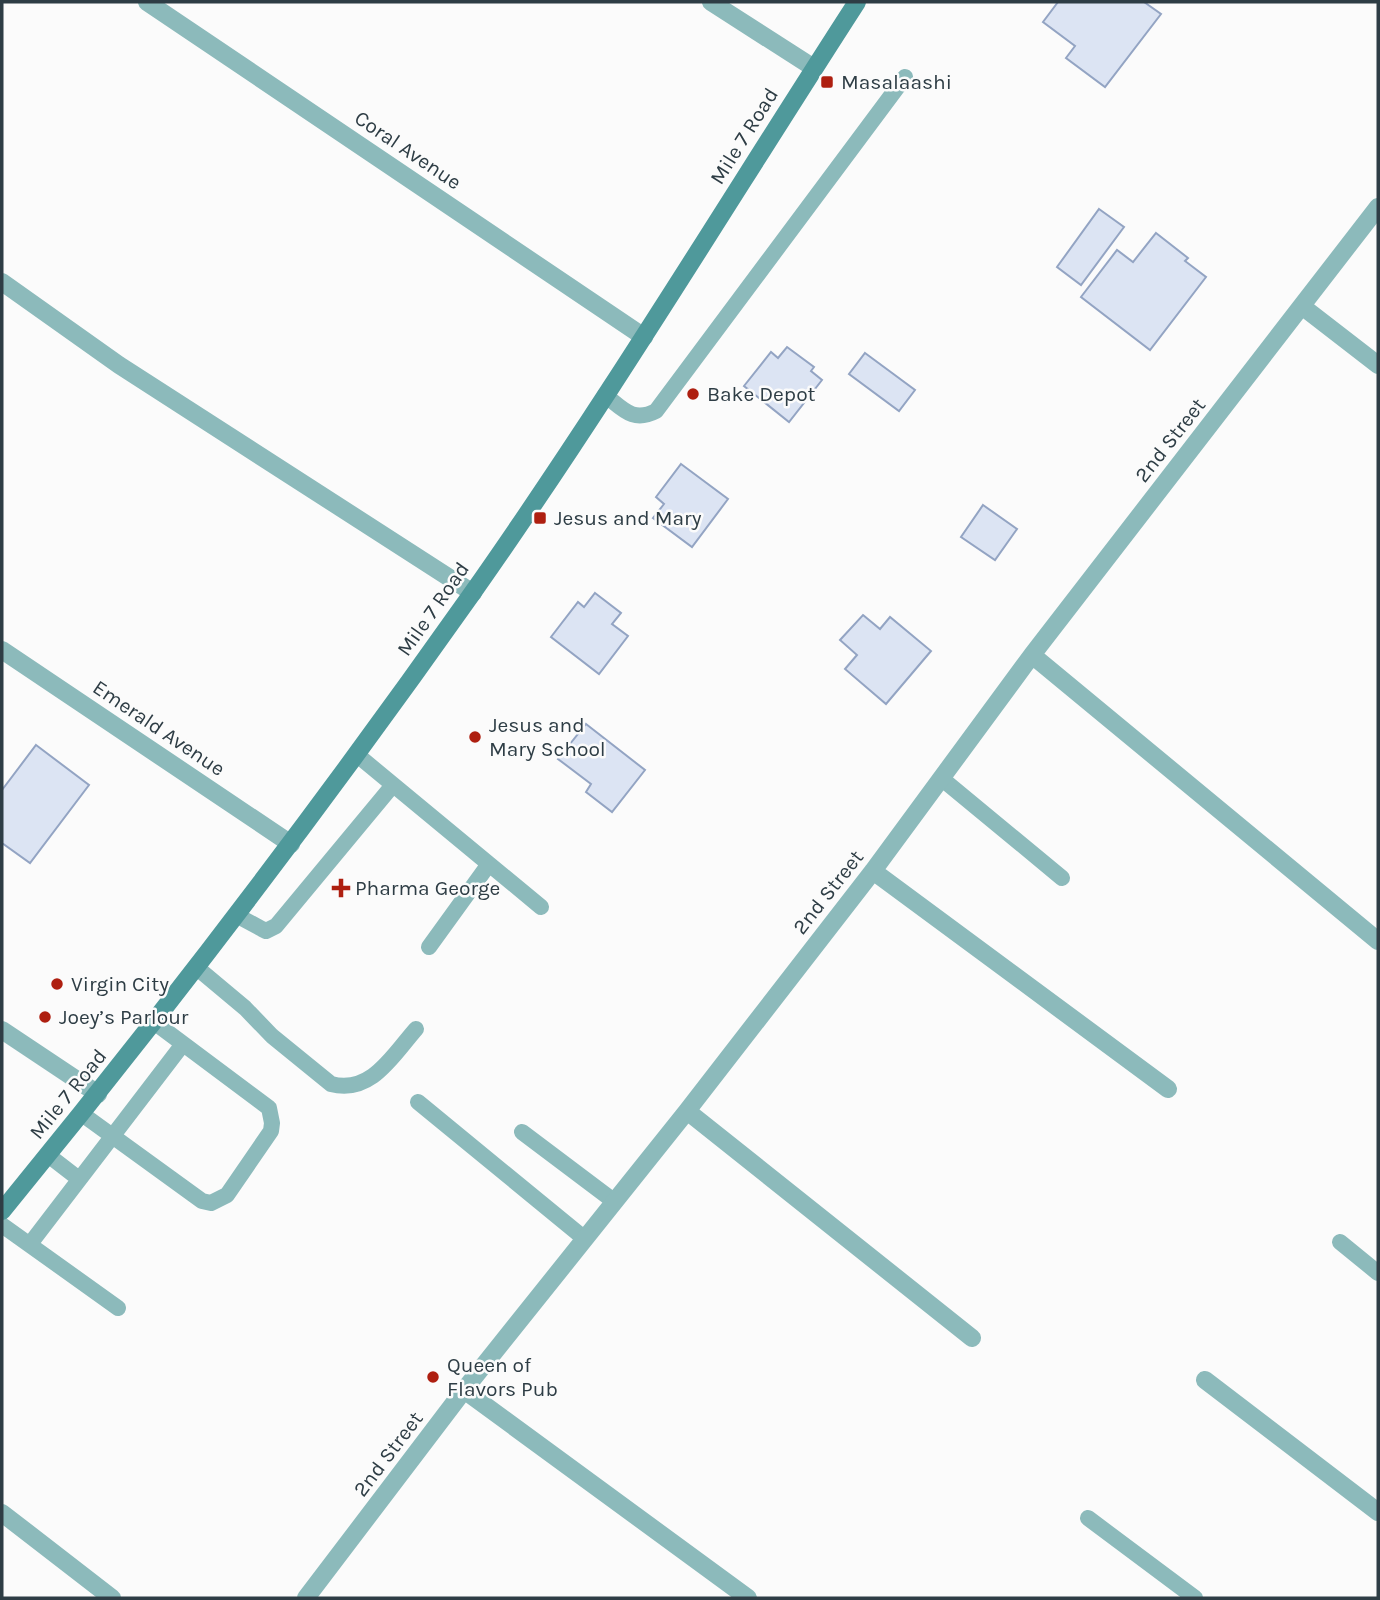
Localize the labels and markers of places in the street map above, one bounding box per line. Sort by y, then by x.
place label: Masalaashi [841,70,952,94]
marker: Masalaashi [819,74,835,90]
place label: Bake Depot [707,382,816,406]
marker: Bake Depot [685,386,701,402]
place label: Jesus and Mary [554,506,702,530]
marker: Jesus and Mary [532,510,548,526]
place label: Jesus and Mary School [489,713,606,761]
marker: Jesus and Mary School [467,729,483,745]
place label: Pharma George [355,876,500,900]
marker: Pharma George [333,880,349,896]
place label: Virgin City [71,972,169,996]
marker: Virgin City [49,976,65,992]
place label: Joey’s Parlour [59,1005,189,1029]
marker: Joey’s Parlour [37,1009,53,1025]
place label: Queen of Flavors Pub [447,1353,558,1401]
marker: Queen of Flavors Pub [425,1369,441,1385]

